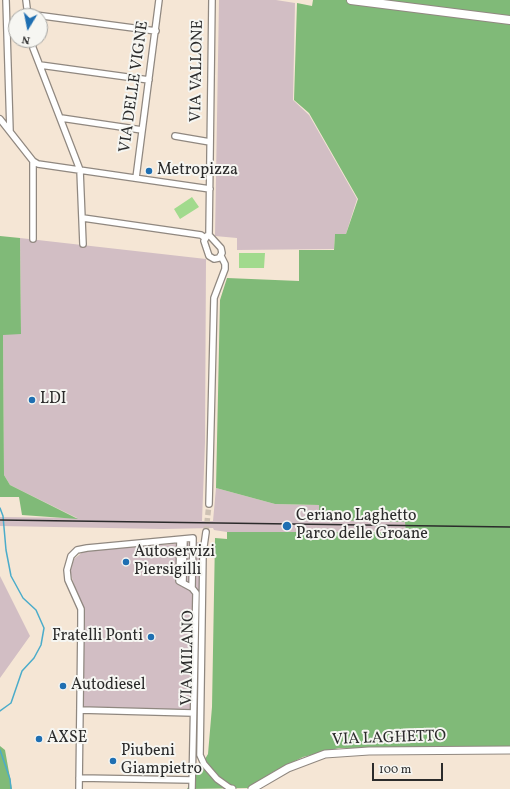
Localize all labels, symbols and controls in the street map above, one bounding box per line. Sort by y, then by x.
north arrow [8,8,48,48]
street label: VIA DELLE VIGNE [116,20,154,154]
street label: VIA VALLONE [188,20,208,122]
text: N [21,31,31,47]
place label: Metropizza [157,161,238,181]
marker: Metropizza [144,166,154,176]
place label: LDI [40,390,66,410]
marker: LDI [27,395,37,405]
place label: Ceriano Laghetto Parco delle Groane [296,507,428,545]
marker: Ceriano Laghetto Parco delle Groane [281,520,293,532]
place label: Autoservizi Piersigilli [134,543,215,581]
marker: Autoservizi Piersigilli [121,557,131,567]
street label: VIA MILANO [179,610,199,706]
place label: Fratelli Ponti [52,627,143,647]
marker: Fratelli Ponti [146,632,156,642]
place label: Autodiesel [71,676,146,696]
marker: Autodiesel [58,681,68,691]
street label: VIA LAGHETTO [332,727,446,751]
place label: AXSE [47,729,87,749]
marker: AXSE [34,734,44,744]
place label: Piubeni Giampietro [121,742,202,780]
scale bar [374,755,445,781]
marker: Piubeni Giampietro [108,756,118,766]
text: 100 m [379,762,411,778]

